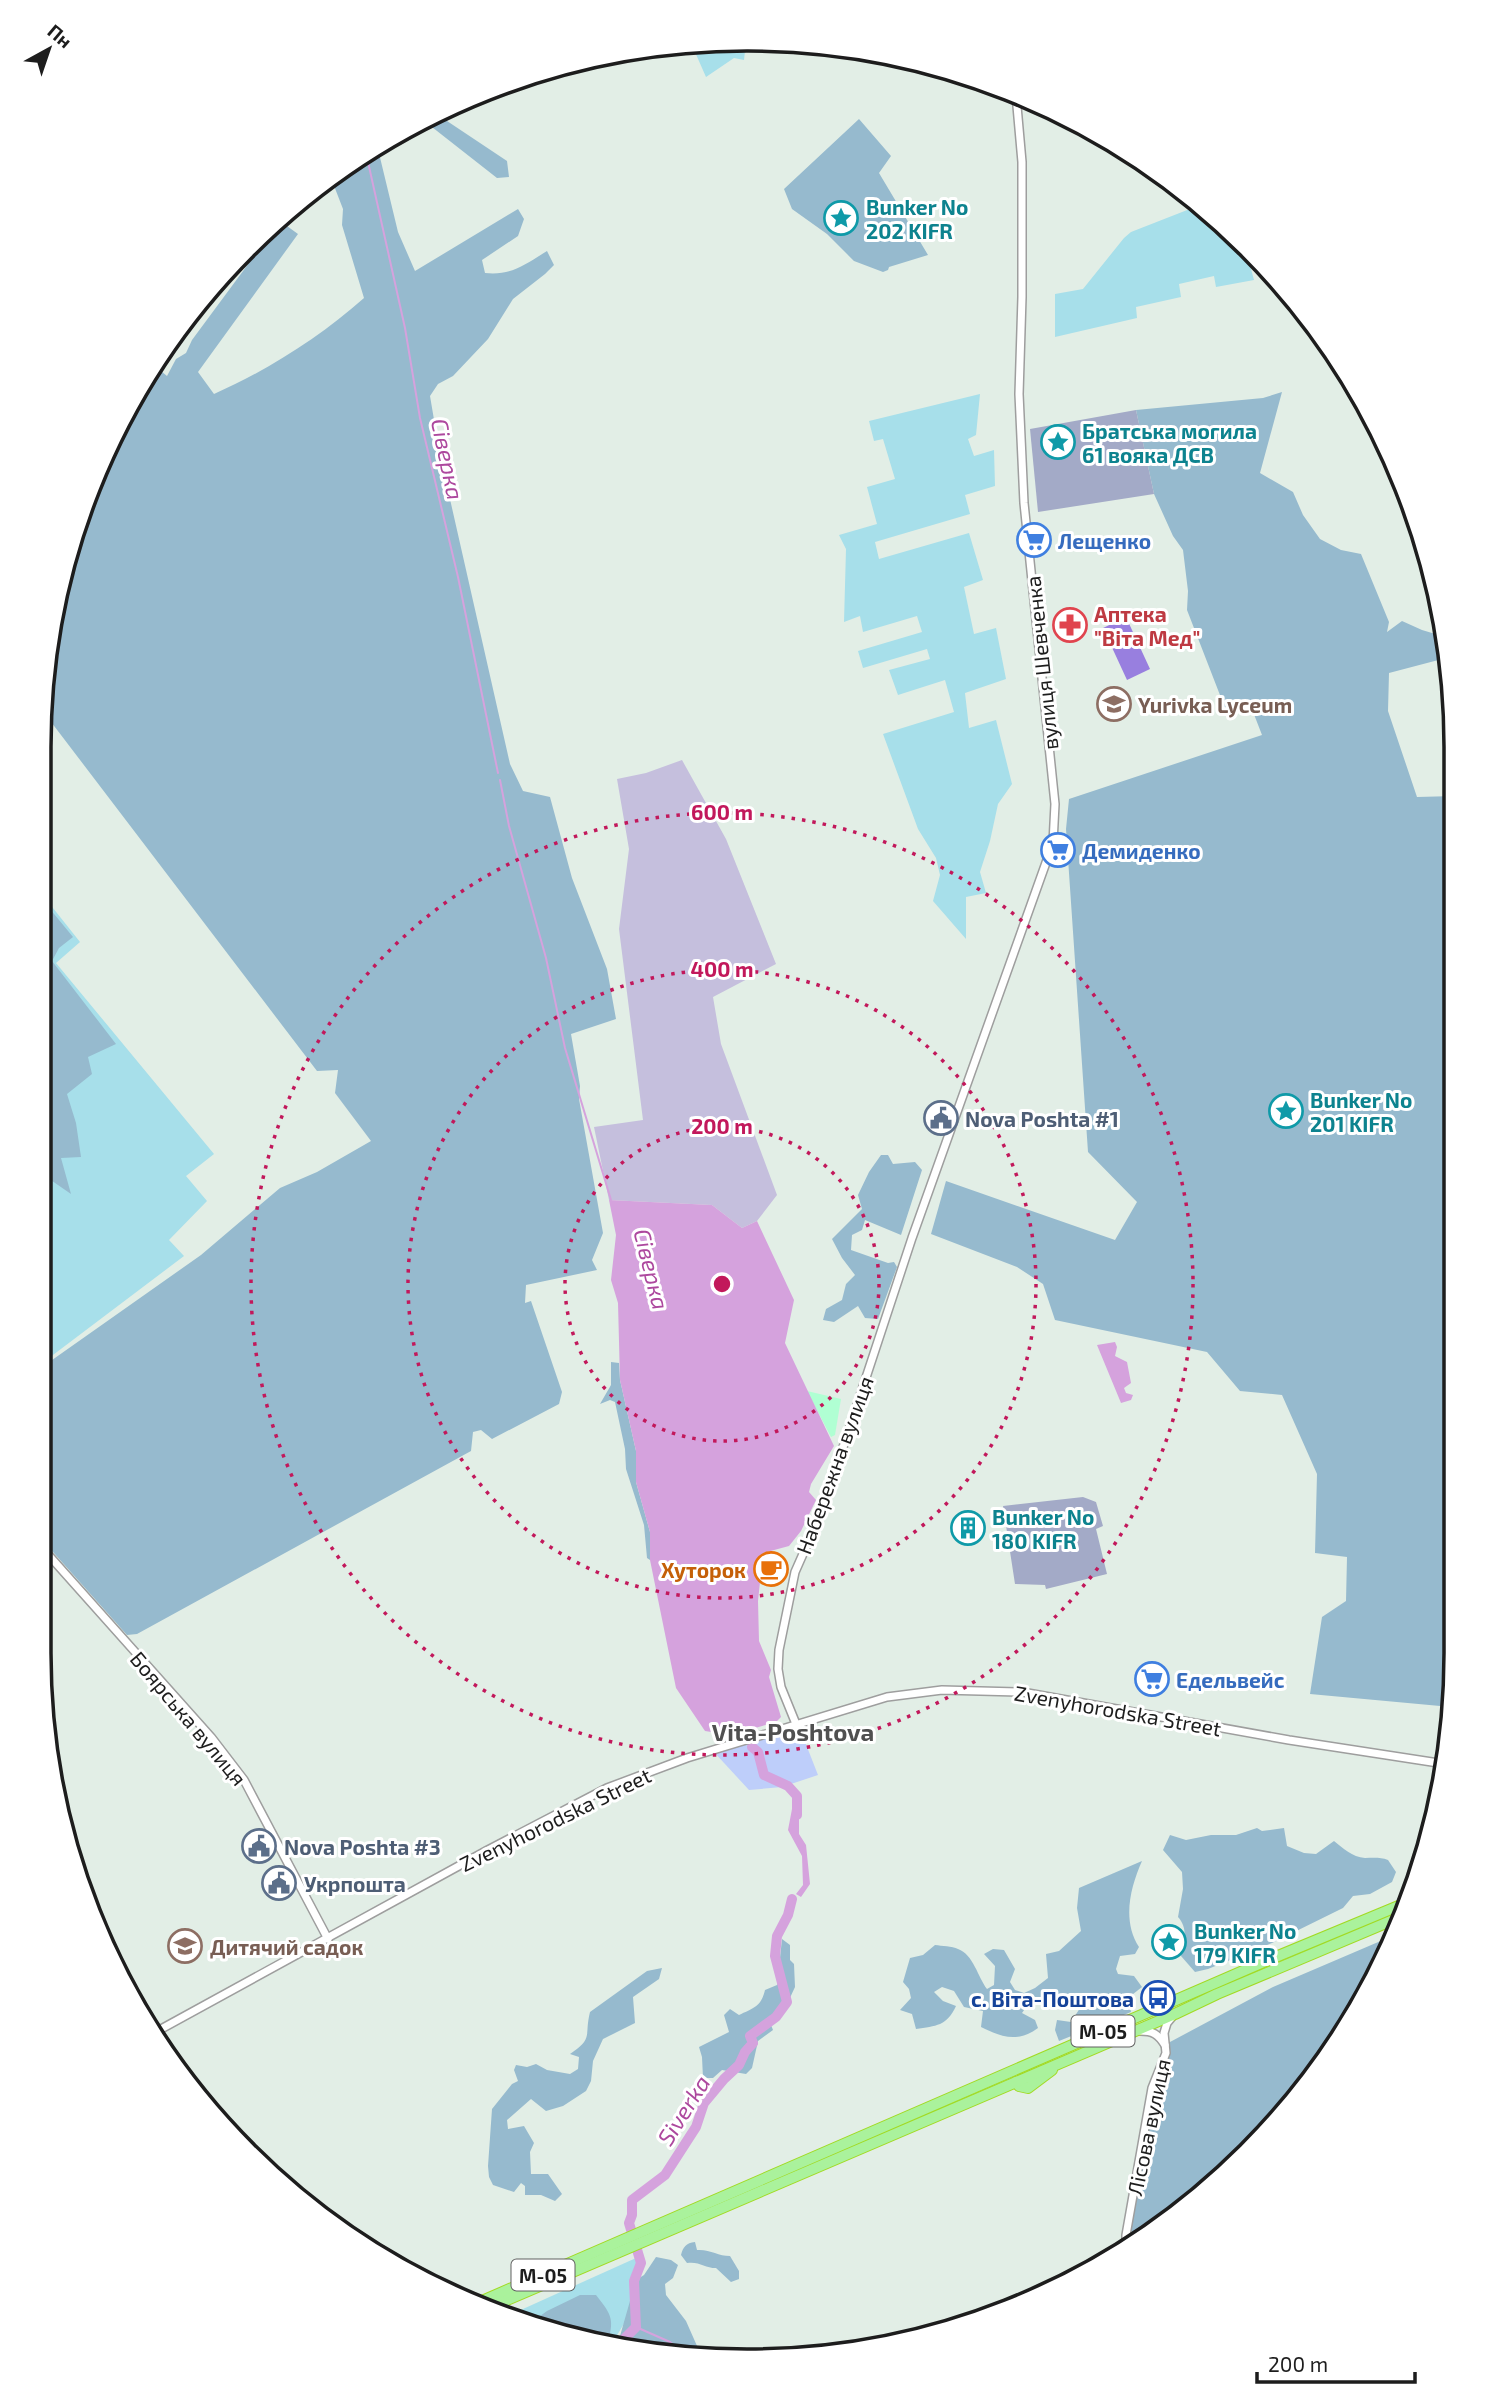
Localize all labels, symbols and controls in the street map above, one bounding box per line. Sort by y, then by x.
north arrow [14,14,84,84]
text: Пн [43,19,77,52]
place label: Bunker No 202 KIFR [866,194,968,243]
place icon: Bunker No 202 KIFR [822,199,860,237]
water label: Сіверка [426,416,470,502]
place label: Братська могила 61 вояка ДСВ [1082,418,1257,467]
place icon: Братська могила 61 вояка ДСВ [1039,423,1077,461]
supermarket icon: Лещенко [1015,521,1053,559]
place label: Лещенко [1058,528,1151,553]
street label: вулиця Шевченка [1019,575,1064,751]
place label: Аптека "Віта Мед" [1094,601,1200,650]
pharmacy icon: Аптека "Віта Мед" [1051,606,1089,644]
school or university icon: Yurivka Lyceum [1095,685,1133,723]
place label: Yurivka Lyceum [1138,692,1292,718]
text: 600 m [691,799,753,824]
supermarket icon: Демиденко [1039,831,1077,869]
place label: Демиденко [1082,838,1201,863]
text: 400 m [691,956,753,981]
place label: Bunker No 201 KIFR [1310,1087,1412,1136]
place icon: Bunker No 201 KIFR [1267,1092,1305,1130]
public building icon: Nova Poshta #1 [922,1099,960,1137]
place label: Nova Poshta #1 [965,1106,1119,1131]
text: 200 m [691,1113,753,1138]
water label: Сіверка [628,1226,676,1312]
centre of rings [710,1272,734,1296]
street label: Набережна вулиця [790,1373,879,1558]
place label: Bunker No 180 KIFR [992,1504,1094,1553]
building icon: Bunker No 180 KIFR [949,1509,987,1547]
cafe icon: Хуторок [752,1550,790,1588]
place label: Хуторок [661,1557,746,1582]
street label: Боярська вулиця [125,1646,252,1791]
supermarket icon: Едельвейс [1133,1660,1171,1698]
place label: Едельвейс [1176,1667,1285,1692]
street label: Zvenyhorodska Street [1013,1680,1223,1740]
district label: Vita-Poshtova [712,1717,874,1746]
street label: Zvenyhorodska Street [455,1762,655,1876]
public building icon: Nova Poshta #3 [240,1827,278,1865]
place label: Nova Poshta #3 [284,1834,441,1859]
public building icon: Укрпошта [260,1864,298,1902]
place label: Укрпошта [304,1871,406,1896]
place label: Bunker No 179 KIFR [1194,1918,1296,1967]
place icon: Bunker No 179 KIFR [1150,1923,1188,1961]
school or university icon: Дитячий садок [166,1927,204,1965]
place label: Дитячий садок [210,1934,363,1959]
bus stop icon: с. Віта-Поштова [1139,1979,1177,2017]
place label: с. Віта-Поштова [971,1986,1134,2011]
road number: М-05 [1072,2016,1134,2047]
street label: Лісова вулиця [1121,2056,1176,2198]
water label: Siverka [651,2070,715,2150]
road number: М-05 [512,2260,574,2290]
scale bar [1257,2340,1414,2384]
text: 200 m [1268,2351,1328,2376]

